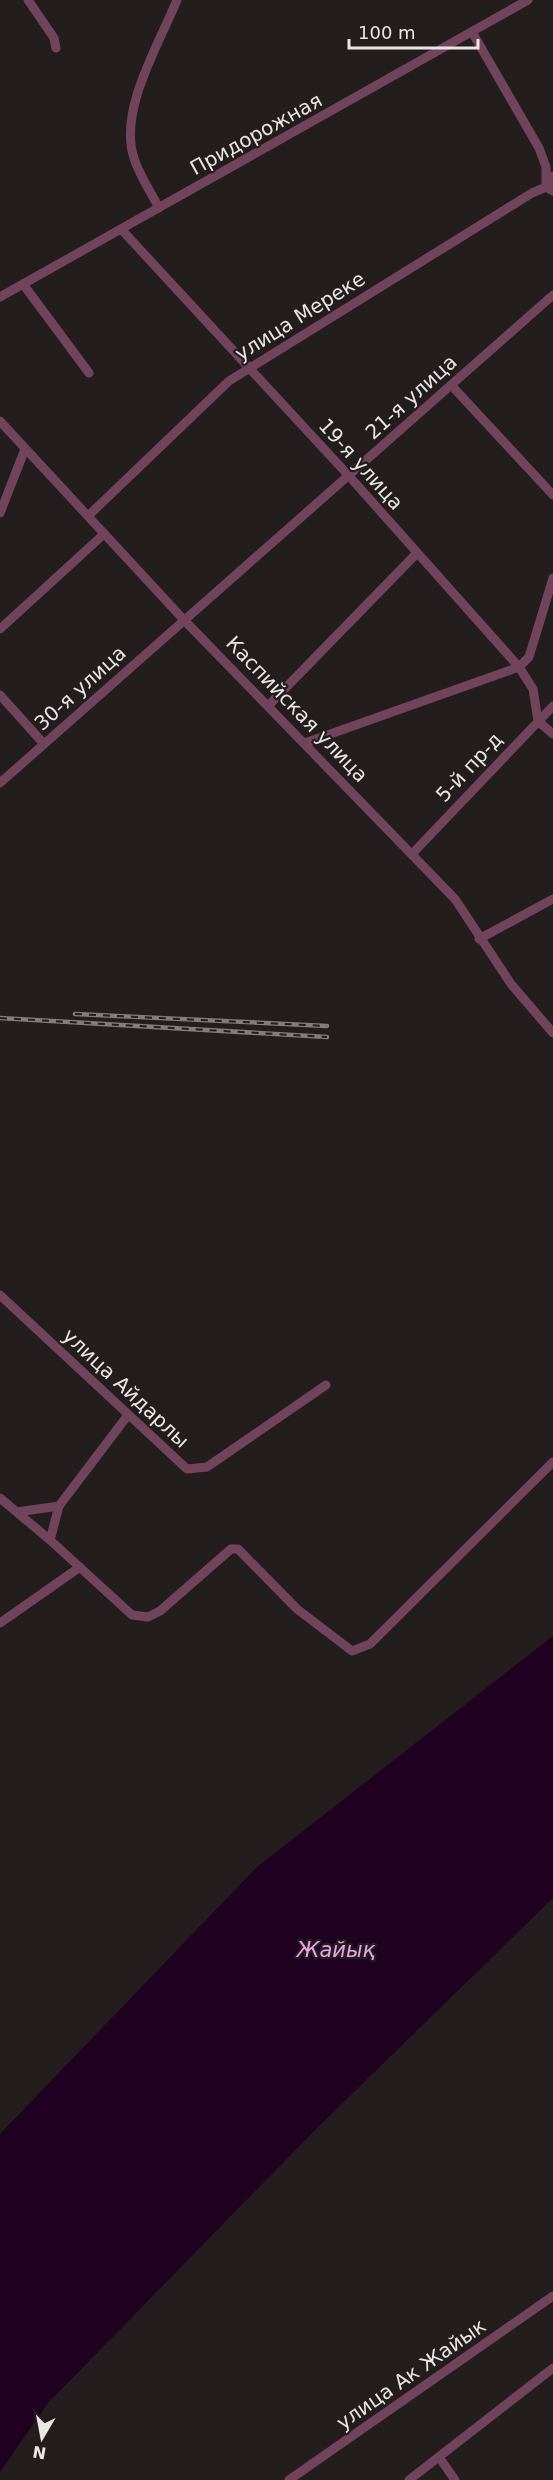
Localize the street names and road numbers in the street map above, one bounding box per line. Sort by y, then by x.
street label: Придорожная [186,88,326,180]
street label: улица Мереке [231,266,369,366]
street label: 21-я улица [360,350,462,444]
street label: 19-я улица [314,413,408,515]
street label: Каспийская улица [221,631,373,787]
street label: 30-я улица [29,641,131,735]
street label: 5-й пр-д [431,727,507,807]
street label: улица Айдарлы [58,1323,194,1453]
street label: улица Ак Жайык [332,2314,490,2434]

